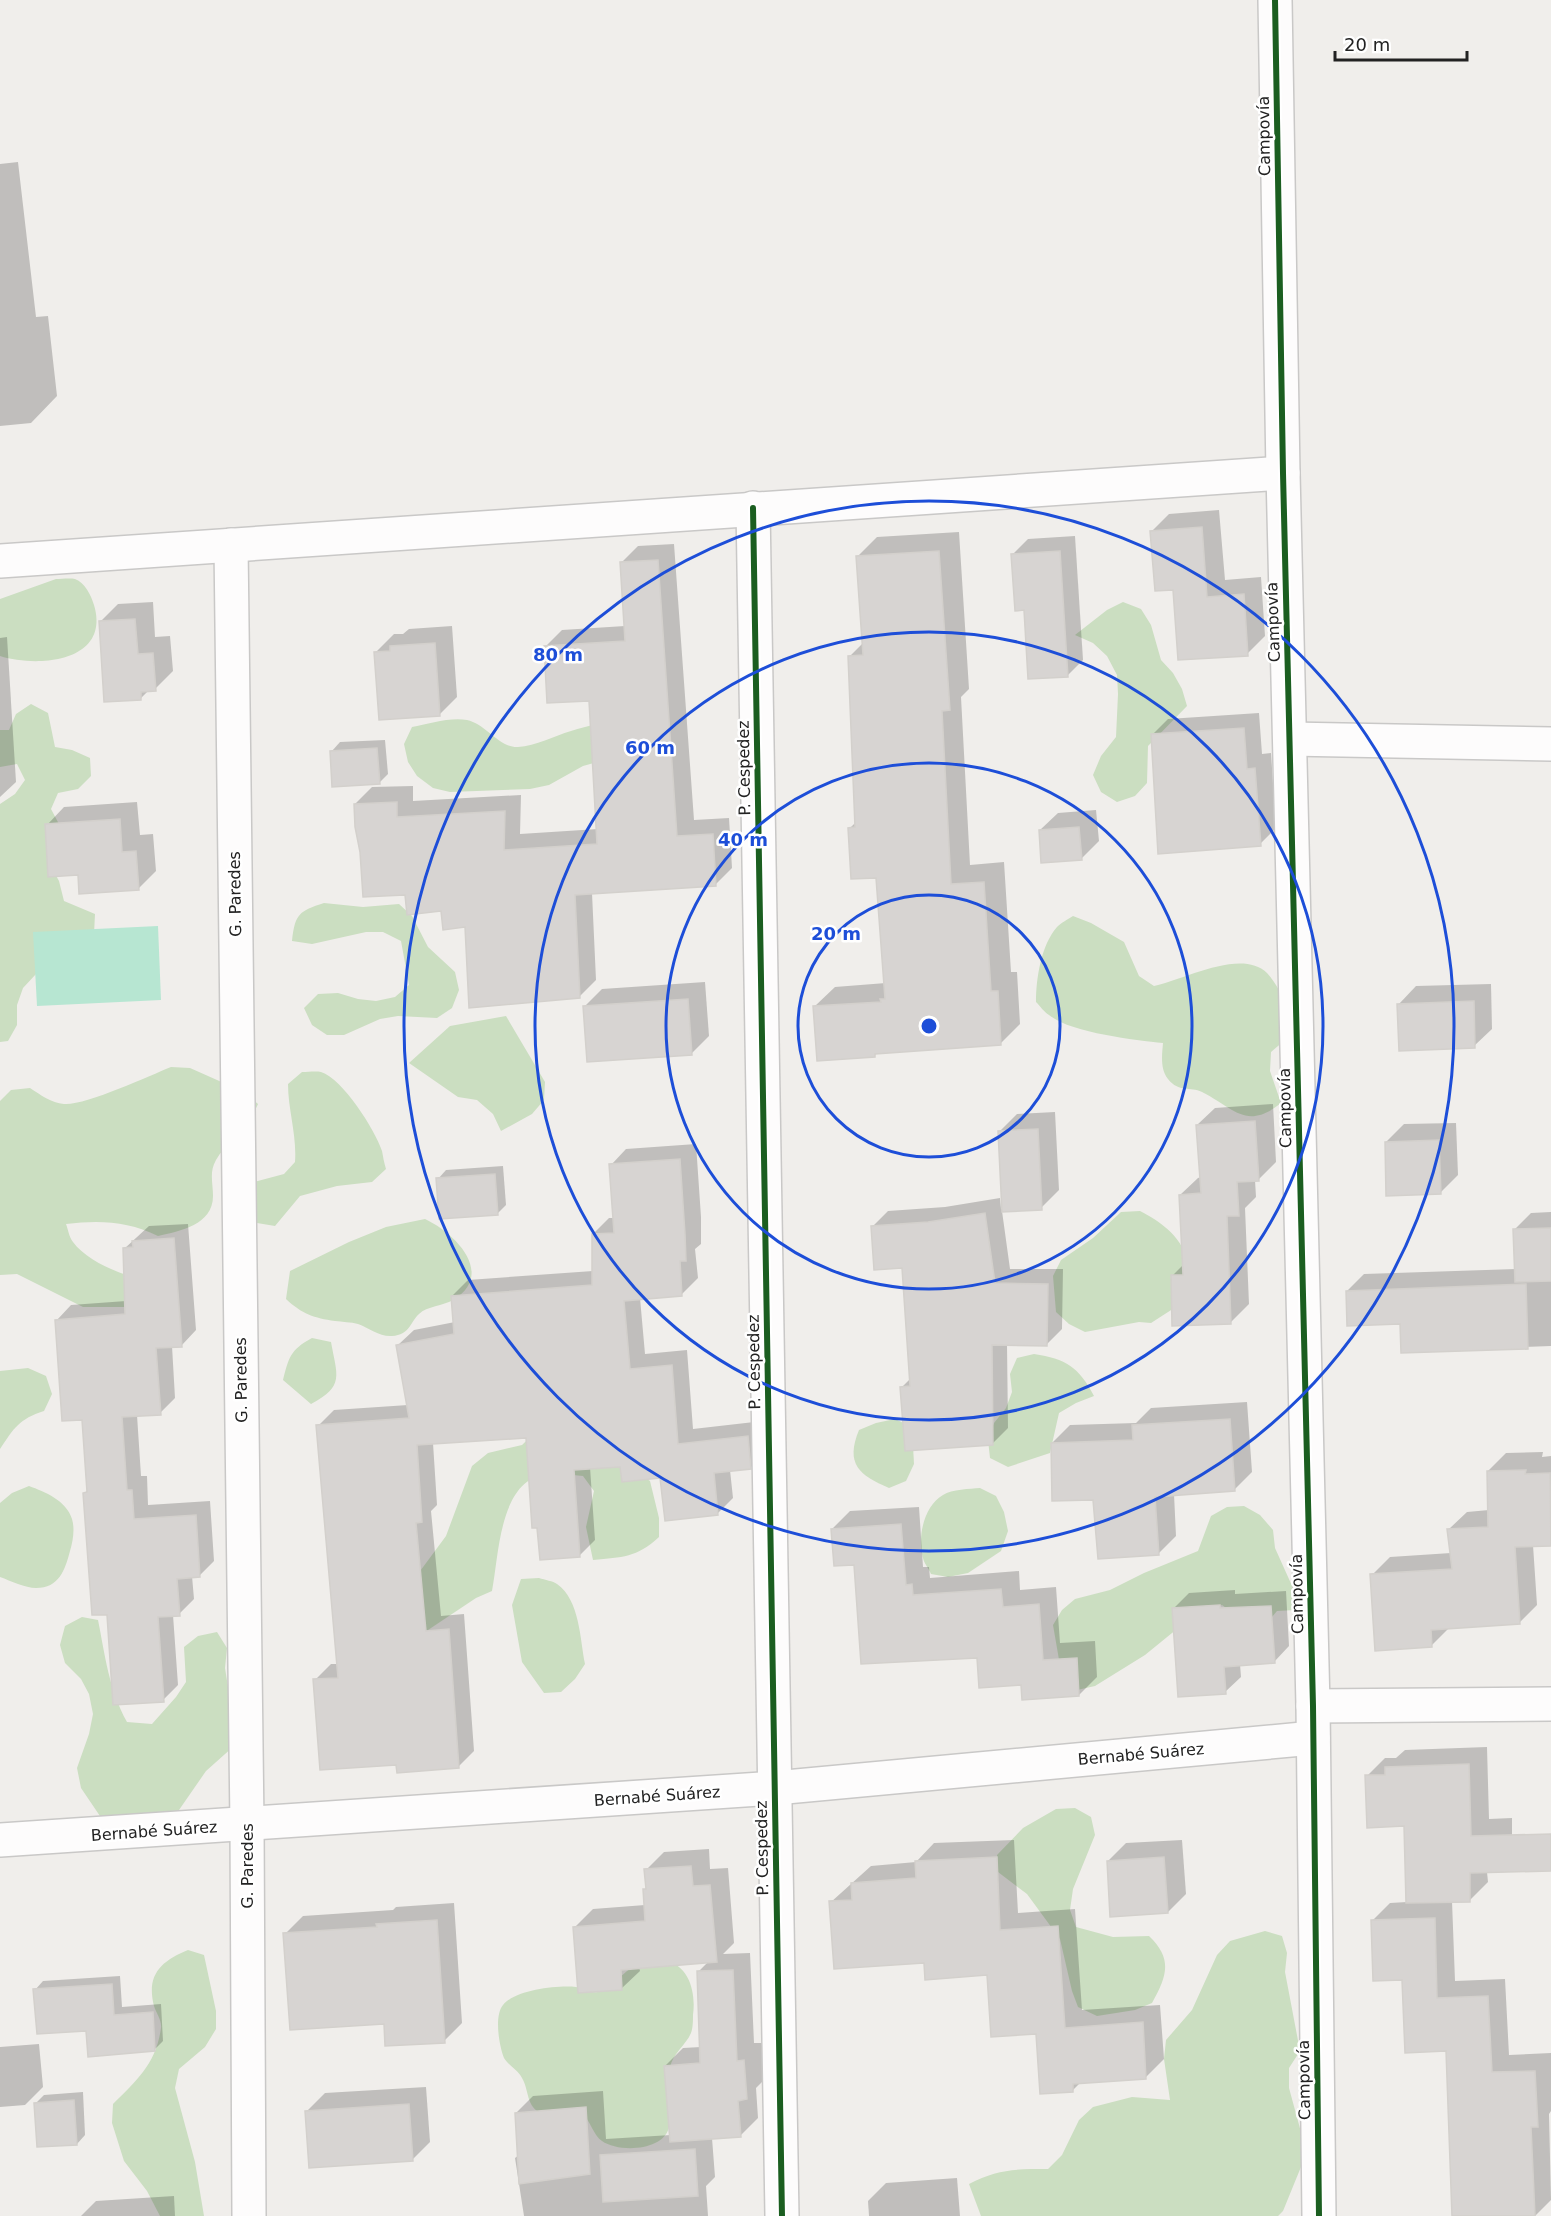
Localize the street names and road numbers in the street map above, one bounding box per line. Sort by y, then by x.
street label: Campovía [1254,96,1274,176]
street label: Campovía [1262,582,1284,662]
street label: P. Cespedez [734,720,754,816]
street label: G. Paredes [225,851,245,937]
street label: Campovía [1275,1068,1295,1148]
street label: P. Cespedez [744,1314,764,1410]
street label: G. Paredes [231,1337,251,1423]
street label: Campovía [1287,1554,1307,1634]
street label: Bernabé Suárez [1077,1739,1205,1769]
street label: Bernabé Suárez [593,1782,721,1810]
street label: P. Cespedez [752,1800,772,1896]
street label: Bernabé Suárez [90,1817,218,1845]
street label: G. Paredes [238,1823,257,1909]
street label: Campovía [1294,2040,1314,2120]

